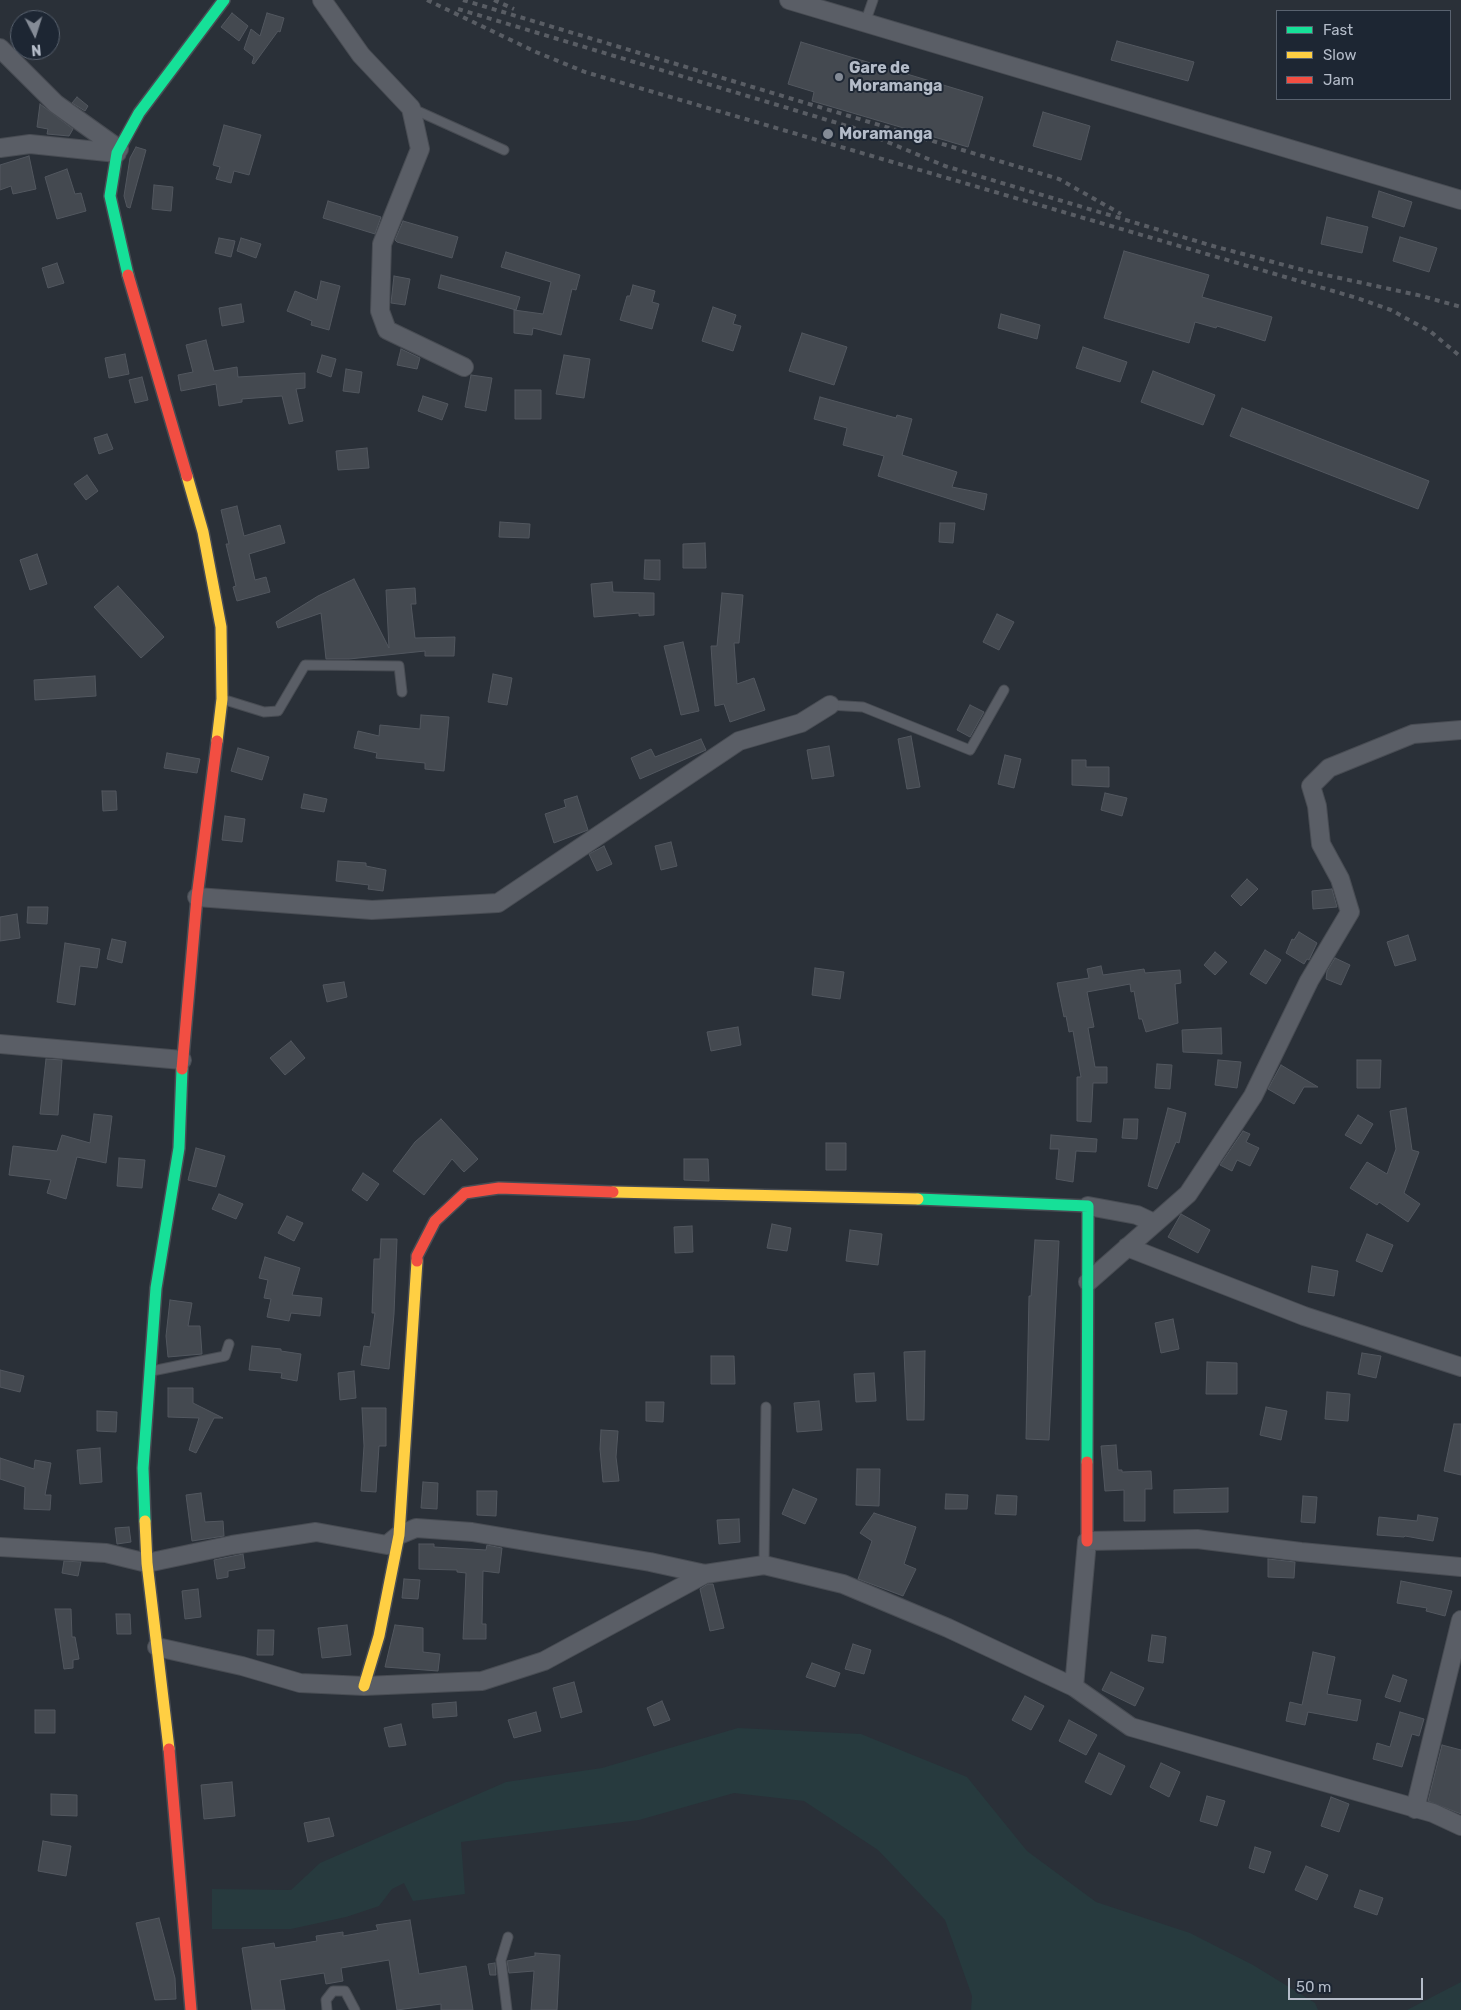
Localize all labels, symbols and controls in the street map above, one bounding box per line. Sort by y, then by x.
north arrow [10,10,60,60]
legend [1276,10,1451,100]
text: Fast [1323,21,1353,39]
text: N [31,41,42,58]
text: Slow [1323,46,1356,64]
place label: Gare de Moramanga [849,58,943,96]
marker: Gare de Moramanga [833,71,845,83]
text: Jam [1323,71,1354,89]
place label: Moramanga [839,124,933,144]
marker: Moramanga [821,127,835,141]
scale bar [1291,1968,1426,2000]
text: 50 m [1296,1978,1331,1996]

